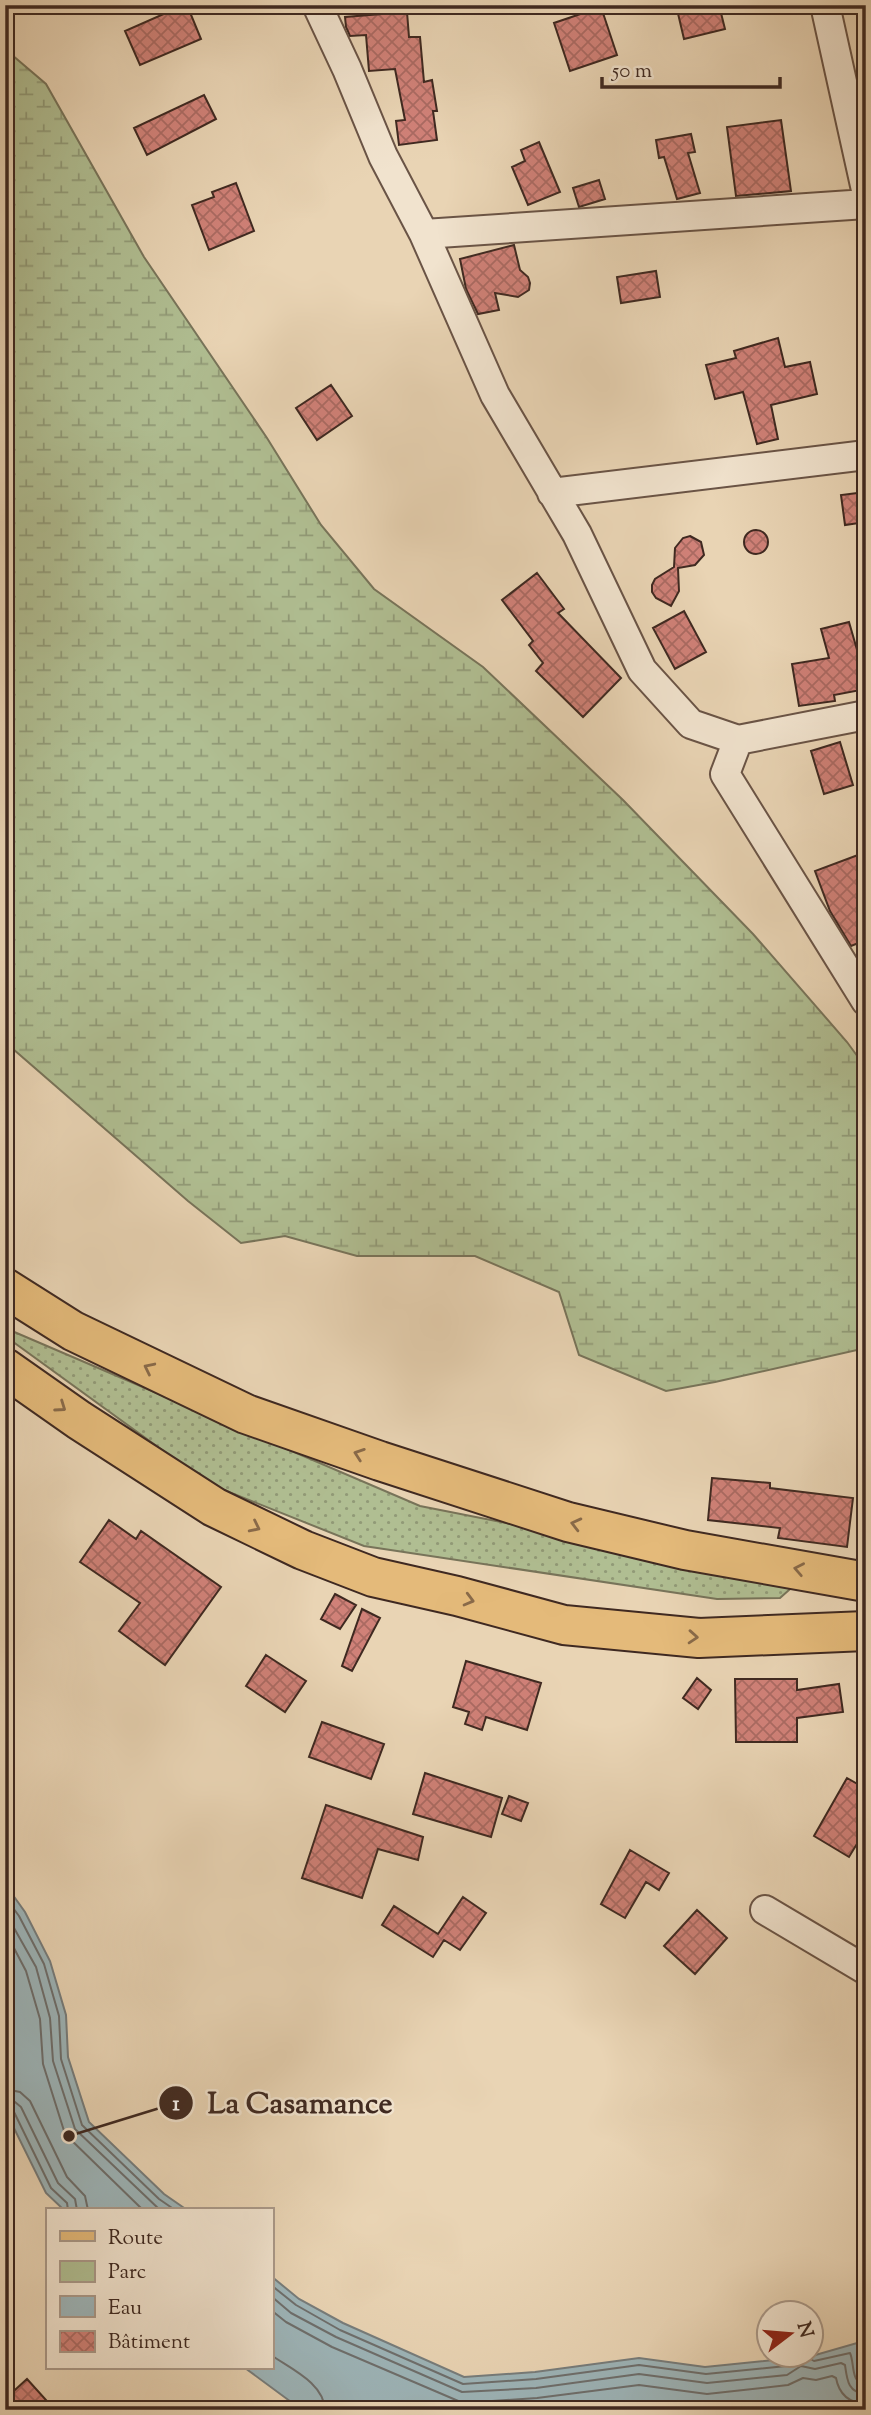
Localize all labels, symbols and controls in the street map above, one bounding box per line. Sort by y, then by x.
scale bar [602,46,780,90]
text: 50 m [611,57,652,87]
one-way arrow [144,1362,156,1376]
one-way arrow [53,1399,66,1411]
one-way arrow [354,1448,366,1462]
one-way arrow [570,1518,582,1532]
one-way arrow [247,1519,260,1533]
one-way arrow [793,1563,805,1578]
one-way arrow [463,1591,475,1606]
one-way arrow [687,1630,698,1645]
callout: La Casamance [158,2077,406,2128]
text: La Casamance [207,2084,393,2127]
text: 1 [172,2090,180,2120]
legend [46,2208,273,2370]
text: Route [108,2224,163,2254]
text: Parc [108,2258,146,2288]
text: Eau [108,2294,142,2324]
north arrow [756,2300,826,2370]
text: N [789,2319,819,2341]
text: Bâtiment [108,2328,190,2358]

